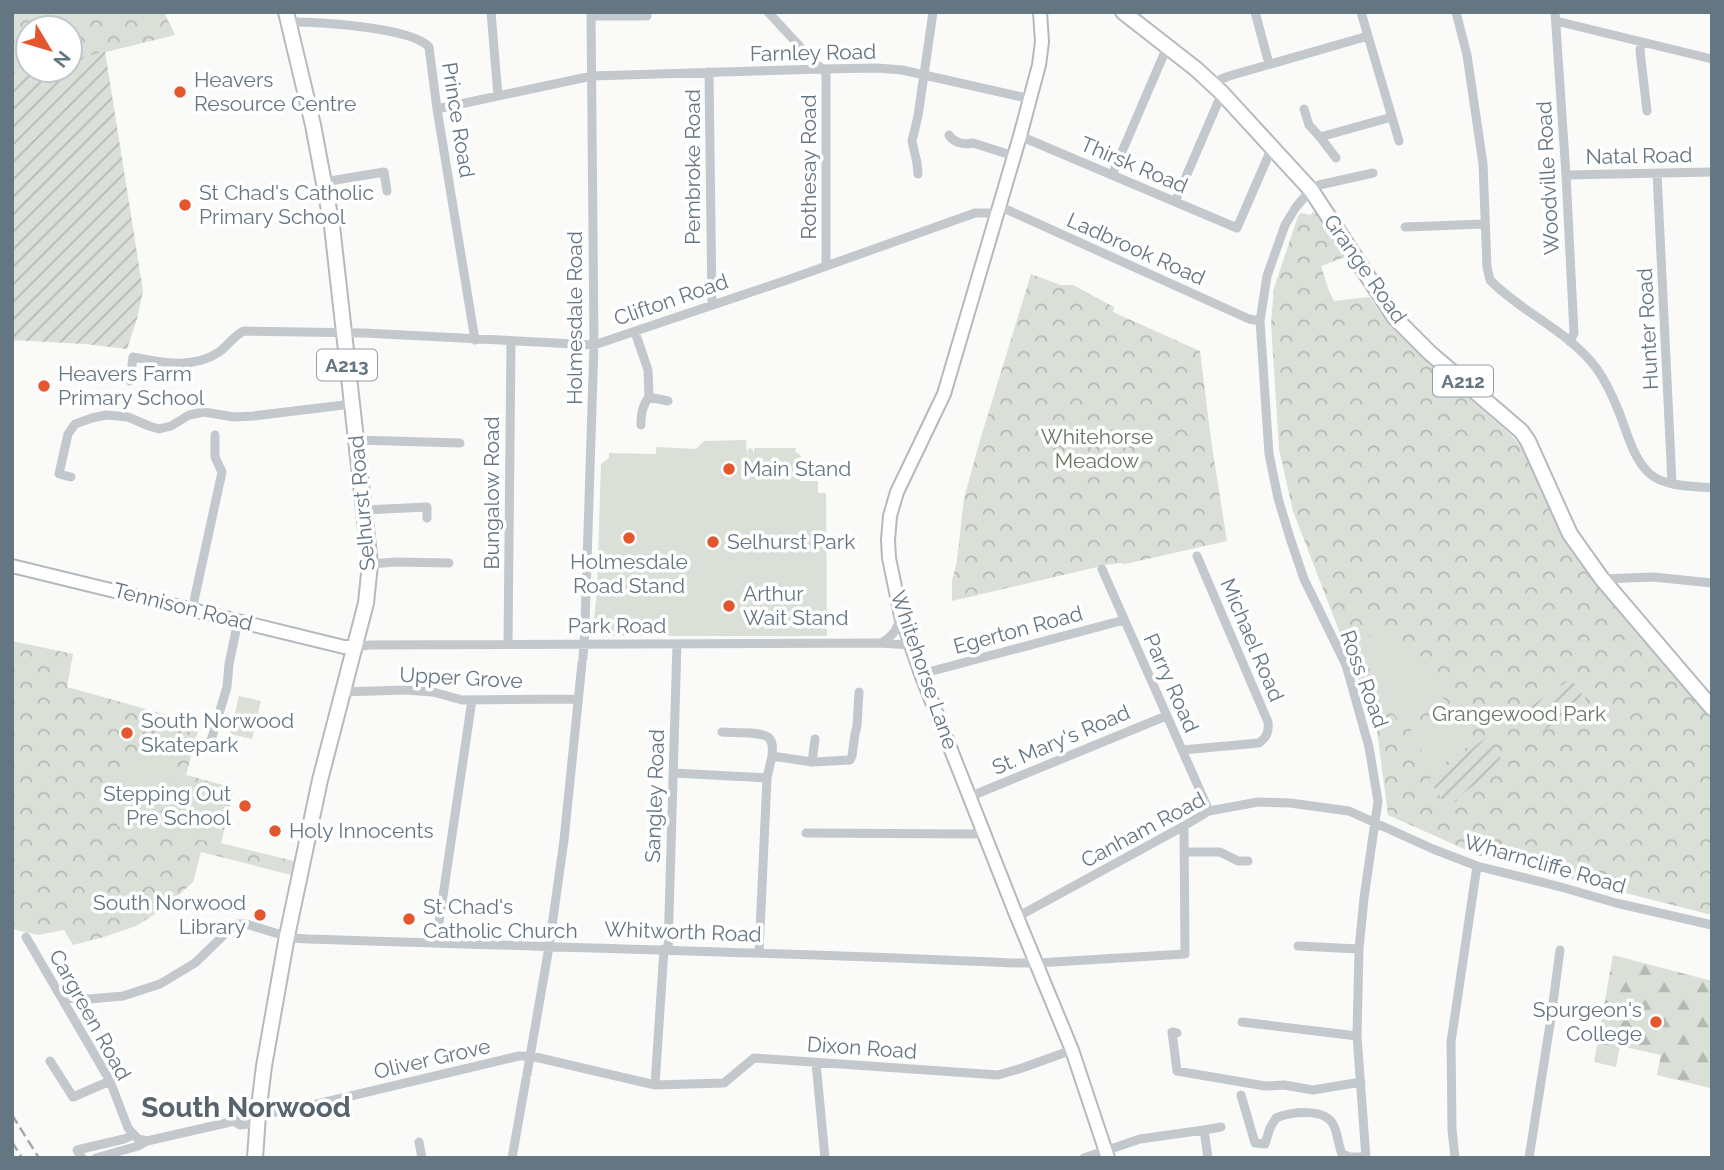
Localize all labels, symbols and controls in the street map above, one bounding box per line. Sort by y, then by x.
north arrow [14,14,84,84]
street label: Farnley Road [750,39,876,66]
text: N [49,47,76,72]
street label: Prince Road [437,60,480,180]
place label: Heavers Resource Centre [194,67,356,116]
marker: Heavers Resource Centre [172,84,188,100]
street label: Pembroke Road [680,89,705,245]
street label: Rothesay Road [796,94,821,240]
street label: Woodville Road [1531,101,1564,256]
street label: Thirsk Road [1077,131,1192,198]
street label: Natal Road [1585,142,1693,169]
place label: St Chad's Catholic Primary School [199,180,374,229]
marker: St Chad's Catholic Primary School [177,197,193,213]
street label: Ladbrook Road [1063,207,1209,290]
street label: Grange Road [1319,209,1412,328]
street label: Holmesdale Road [562,231,587,405]
street label: Clifton Road [611,268,731,331]
street label: Hunter Road [1632,268,1663,391]
road number: A213 [317,350,377,380]
place label: Heavers Farm Primary School [58,361,205,410]
road number: A212 [1433,366,1493,396]
marker: Heavers Farm Primary School [36,378,52,394]
street label: Bungalow Road [479,416,504,570]
park label: Whitehorse Meadow [1041,424,1153,473]
street label: Selhurst Road [343,434,380,572]
place label: Main Stand [743,456,851,481]
marker: Main Stand [721,461,737,477]
place label: Selhurst Park [727,529,855,554]
marker: Holmesdale Road Stand [621,530,637,546]
marker: Selhurst Park [705,534,721,550]
place label: Holmesdale Road Stand [570,549,688,598]
street label: Michael Road [1215,574,1290,705]
street label: Tennison Road [111,577,255,636]
place label: Arthur Wait Stand [743,581,849,630]
street label: Whitehorse Lane [886,587,963,752]
marker: Arthur Wait Stand [721,598,737,614]
street label: Egerton Road [951,600,1085,659]
street label: Park Road [568,613,666,638]
street label: Ross Road [1335,627,1394,731]
street label: Parry Road [1139,629,1204,736]
street label: Upper Grove [399,662,523,693]
street label: St. Mary's Road [988,699,1133,780]
park label: Grangewood Park [1432,701,1606,726]
place label: South Norwood Skatepark [141,708,294,757]
marker: South Norwood Skatepark [119,725,135,741]
street label: Sangley Road [640,729,669,863]
place label: Stepping Out Pre School [103,781,231,830]
street label: Canham Road [1076,786,1209,873]
marker: Stepping Out Pre School [237,798,253,814]
place label: Holy Innocents [289,818,434,843]
marker: Holy Innocents [267,823,283,839]
street label: Wharncliffe Road [1461,828,1629,899]
place label: South Norwood Library [93,890,246,939]
place label: St Chad's Catholic Church [423,894,578,943]
marker: South Norwood Library [252,907,268,923]
marker: St Chad's Catholic Church [401,911,417,927]
street label: Whitworth Road [604,916,762,947]
street label: Cargreen Road [44,945,137,1084]
place label: Spurgeon's College [1533,997,1642,1046]
marker: Spurgeon's College [1648,1014,1664,1030]
street label: Dixon Road [806,1031,918,1064]
street label: Oliver Grove [371,1033,493,1084]
district label: South Norwood [141,1091,351,1124]

